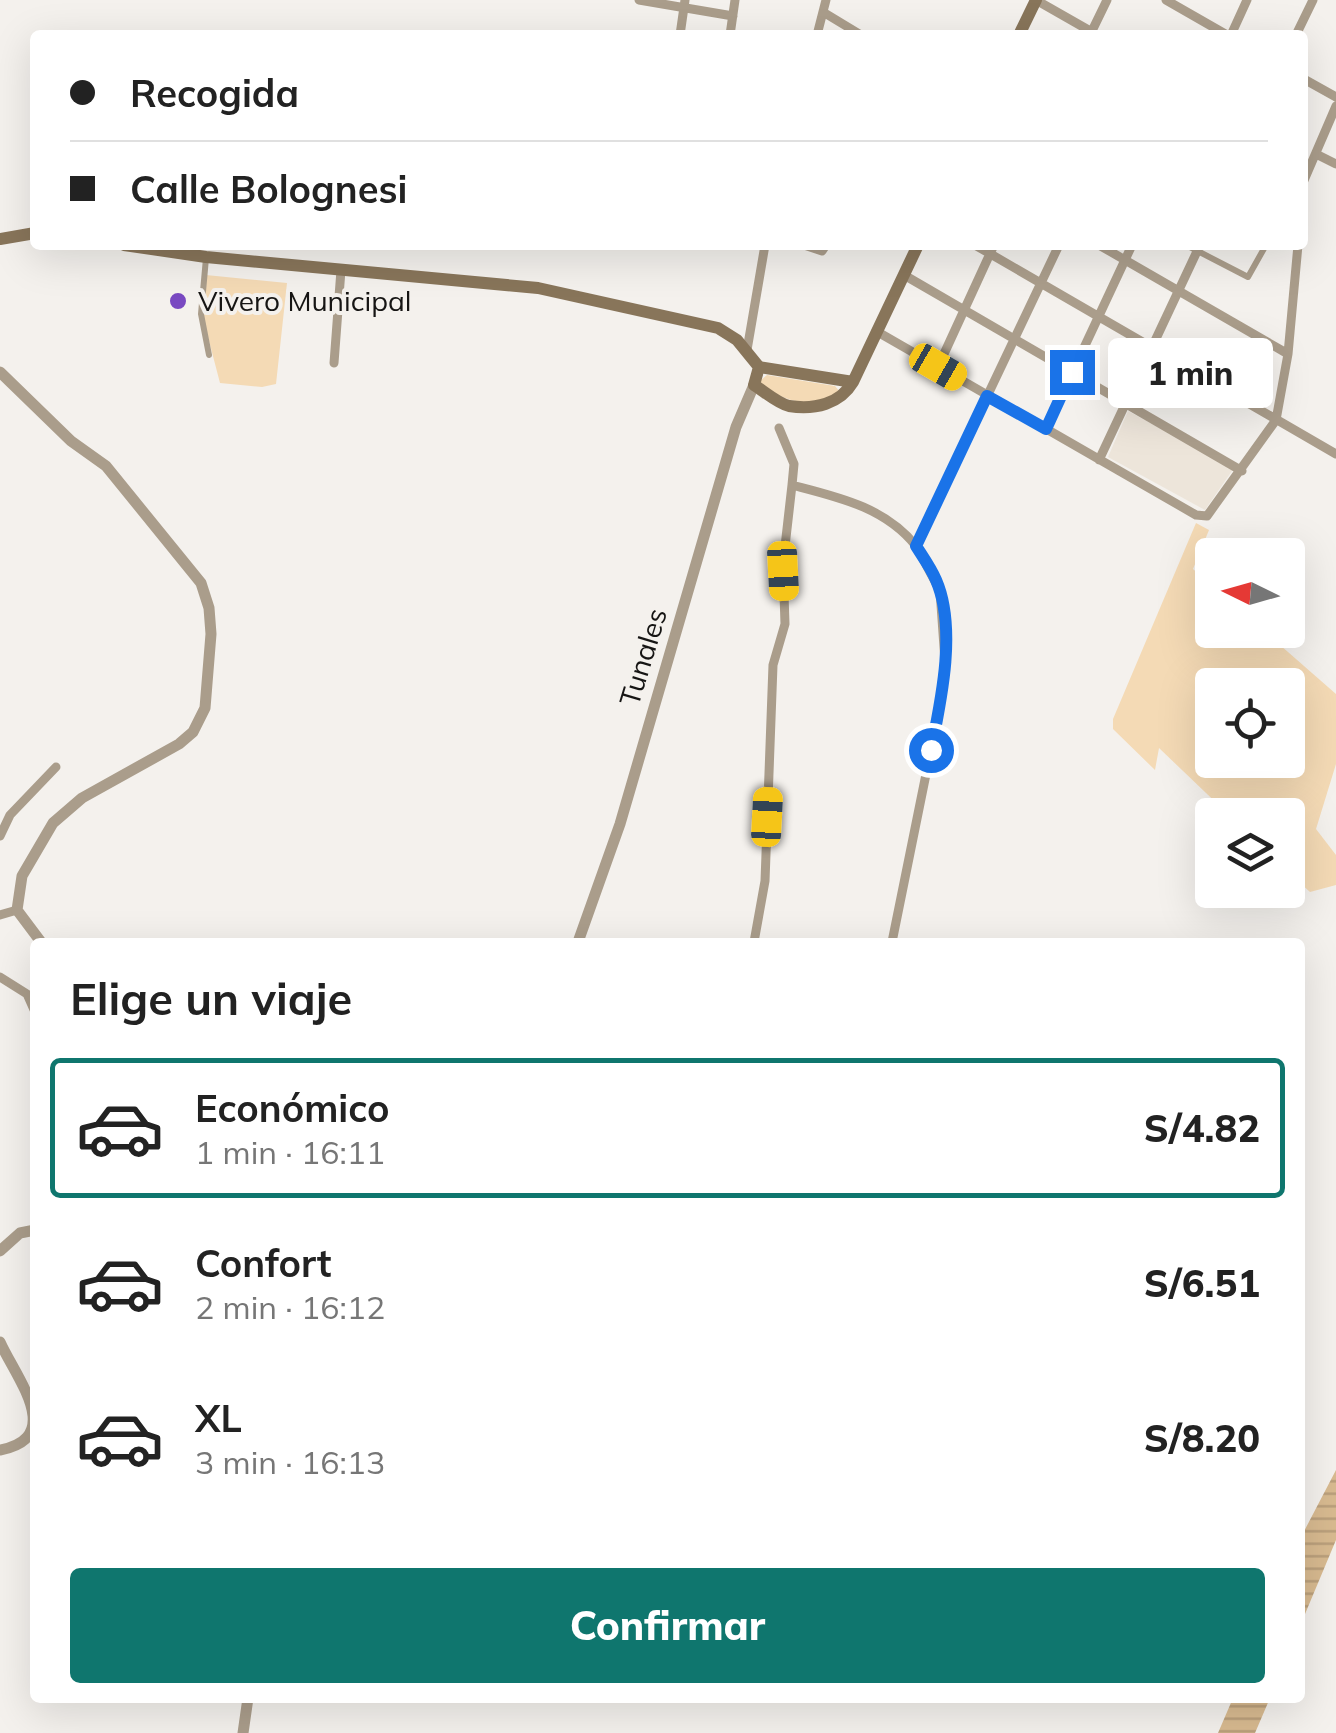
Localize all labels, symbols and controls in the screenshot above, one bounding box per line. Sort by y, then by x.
text: Recogida [130,69,299,117]
text: Calle Bolognesi [130,165,407,213]
place label: Vivero Municipal [198,283,411,318]
marker: Vivero Municipal [167,290,189,312]
callout: 1 min [1107,337,1272,407]
car [905,339,971,395]
route end [1050,350,1095,395]
text: 1 min [1148,353,1233,393]
north arrow [1195,538,1305,648]
map controls [1195,538,1305,908]
car [766,540,800,602]
street label: Tunales [611,604,674,710]
button: locate [1195,668,1305,778]
route start [909,728,954,773]
car [750,786,784,848]
button: layers [1195,798,1305,908]
text: Elige un viaje [70,970,352,1026]
icon: car [75,1083,165,1173]
text: Económico [195,1084,390,1132]
text: S/4.82 [1144,1104,1260,1152]
text: 1 min · 16:11 [195,1132,385,1172]
icon: car [75,1238,165,1328]
text: Confort [195,1239,332,1287]
text: S/6.51 [1144,1259,1260,1307]
text: 2 min · 16:12 [195,1287,385,1327]
icon: car [75,1393,165,1483]
text: XL [195,1394,242,1442]
text: S/8.20 [1144,1414,1260,1462]
text: 3 min · 16:13 [195,1442,385,1482]
button: Confirmar [70,1568,1265,1683]

